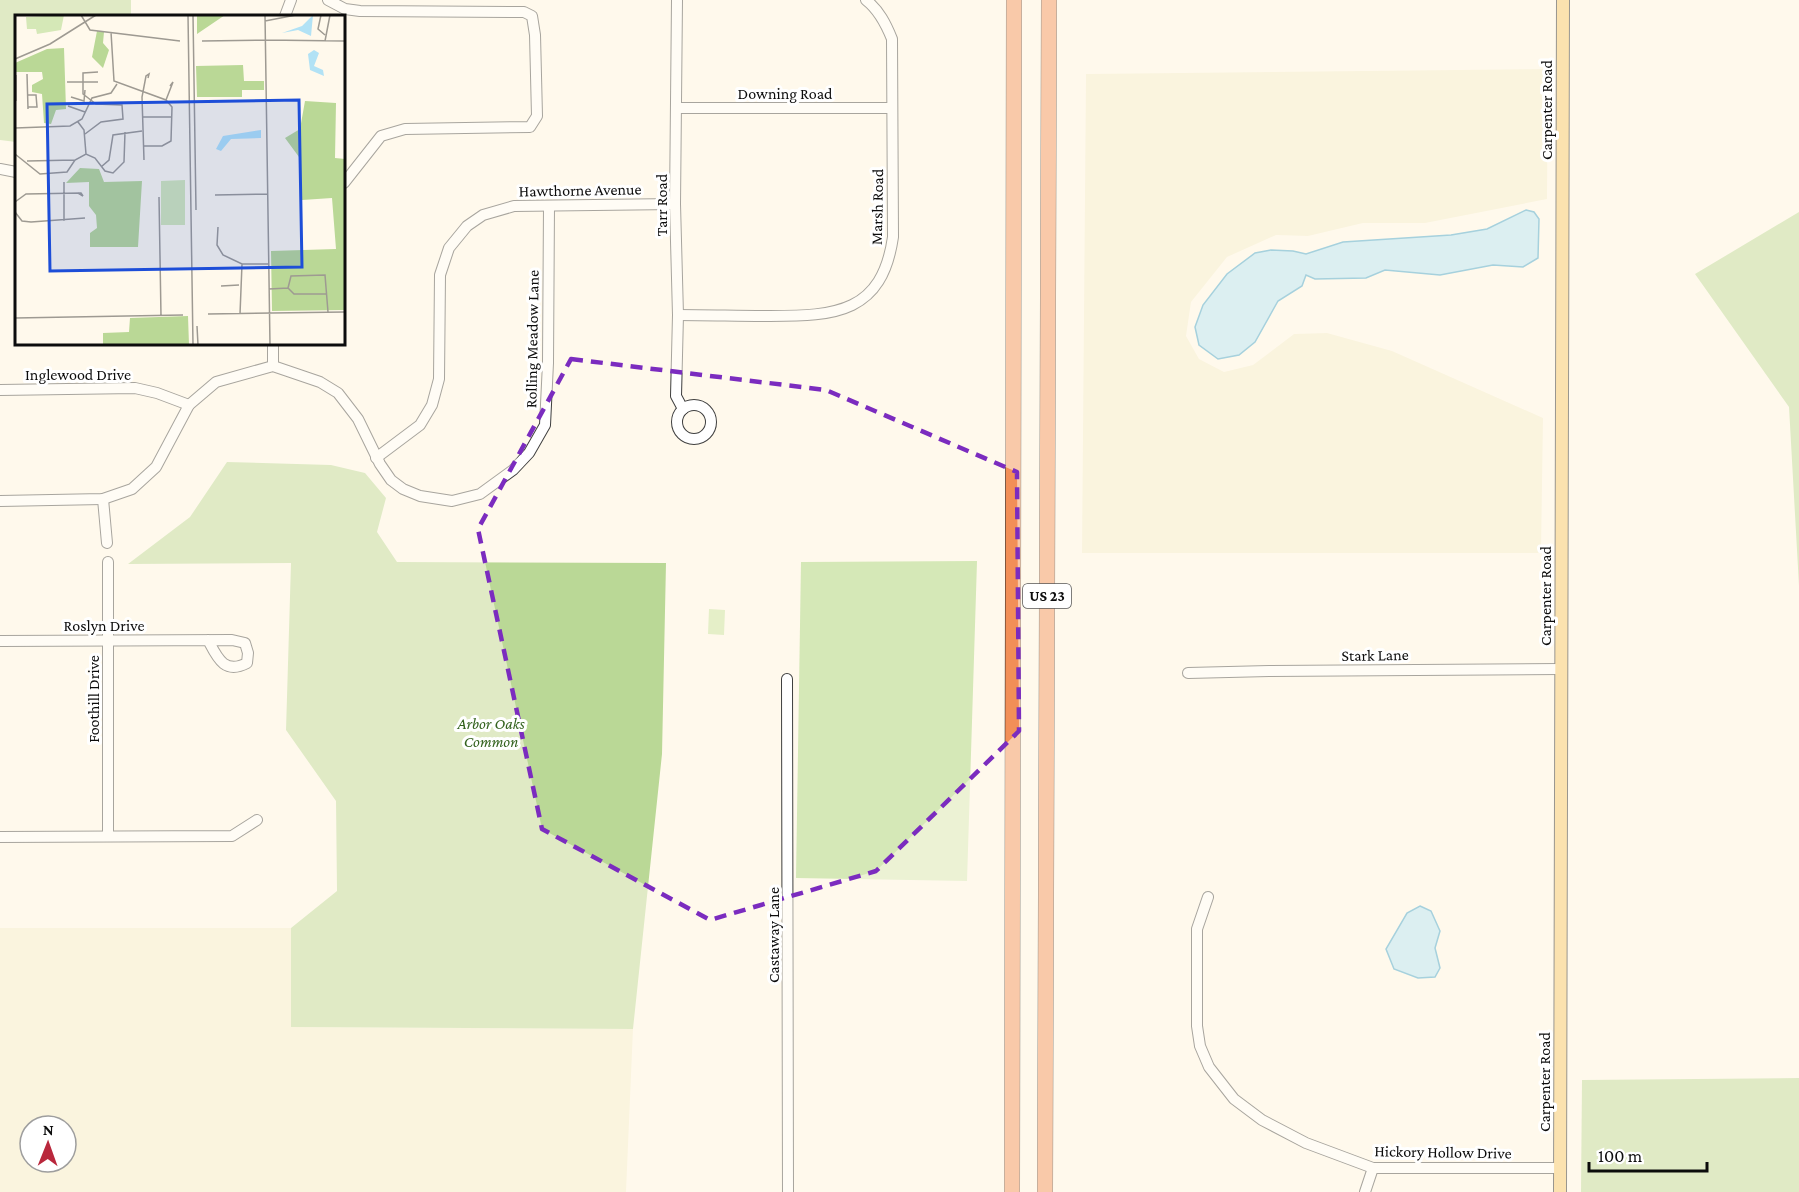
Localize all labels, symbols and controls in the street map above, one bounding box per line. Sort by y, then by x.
inset map [15,15,345,345]
street label: Carpenter Road [1538,60,1556,160]
street label: Downing Road [738,85,833,103]
street label: Marsh Road [868,168,886,245]
street label: Tarr Road [653,173,670,236]
street label: Hawthorne Avenue [518,180,642,200]
street label: Rolling Meadow Lane [522,270,543,408]
street label: Inglewood Drive [25,366,131,384]
street label: Carpenter Road [1537,546,1555,646]
road number: US 23 [1023,584,1071,608]
street label: Roslyn Drive [64,617,144,635]
street label: Stark Lane [1341,646,1409,664]
street label: Foothill Drive [85,655,102,743]
park label: Arbor Oaks Common [456,715,525,750]
street label: Castaway Lane [765,887,783,983]
street label: Carpenter Road [1536,1032,1554,1132]
north arrow [18,1114,78,1174]
text: N [43,1121,54,1138]
scale bar [1589,1135,1708,1173]
street label: Hickory Hollow Drive [1374,1142,1512,1163]
text: 100 m [1598,1146,1643,1166]

